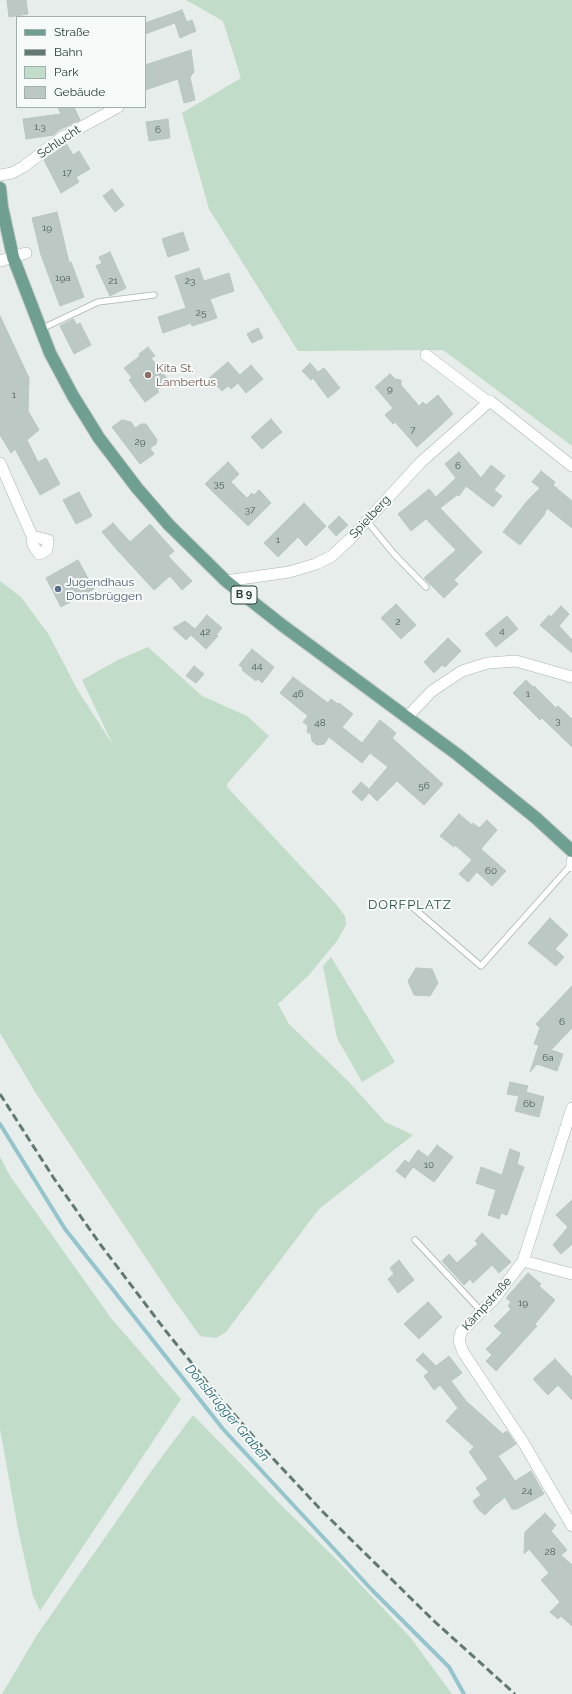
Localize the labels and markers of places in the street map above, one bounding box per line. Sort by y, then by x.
place label: Kita St. Lambertus [156,361,216,389]
marker: Kita St. Lambertus [143,370,153,380]
place label: Jugendhaus Donsbrüggen [66,575,142,603]
marker: Jugendhaus Donsbrüggen [53,584,63,594]

